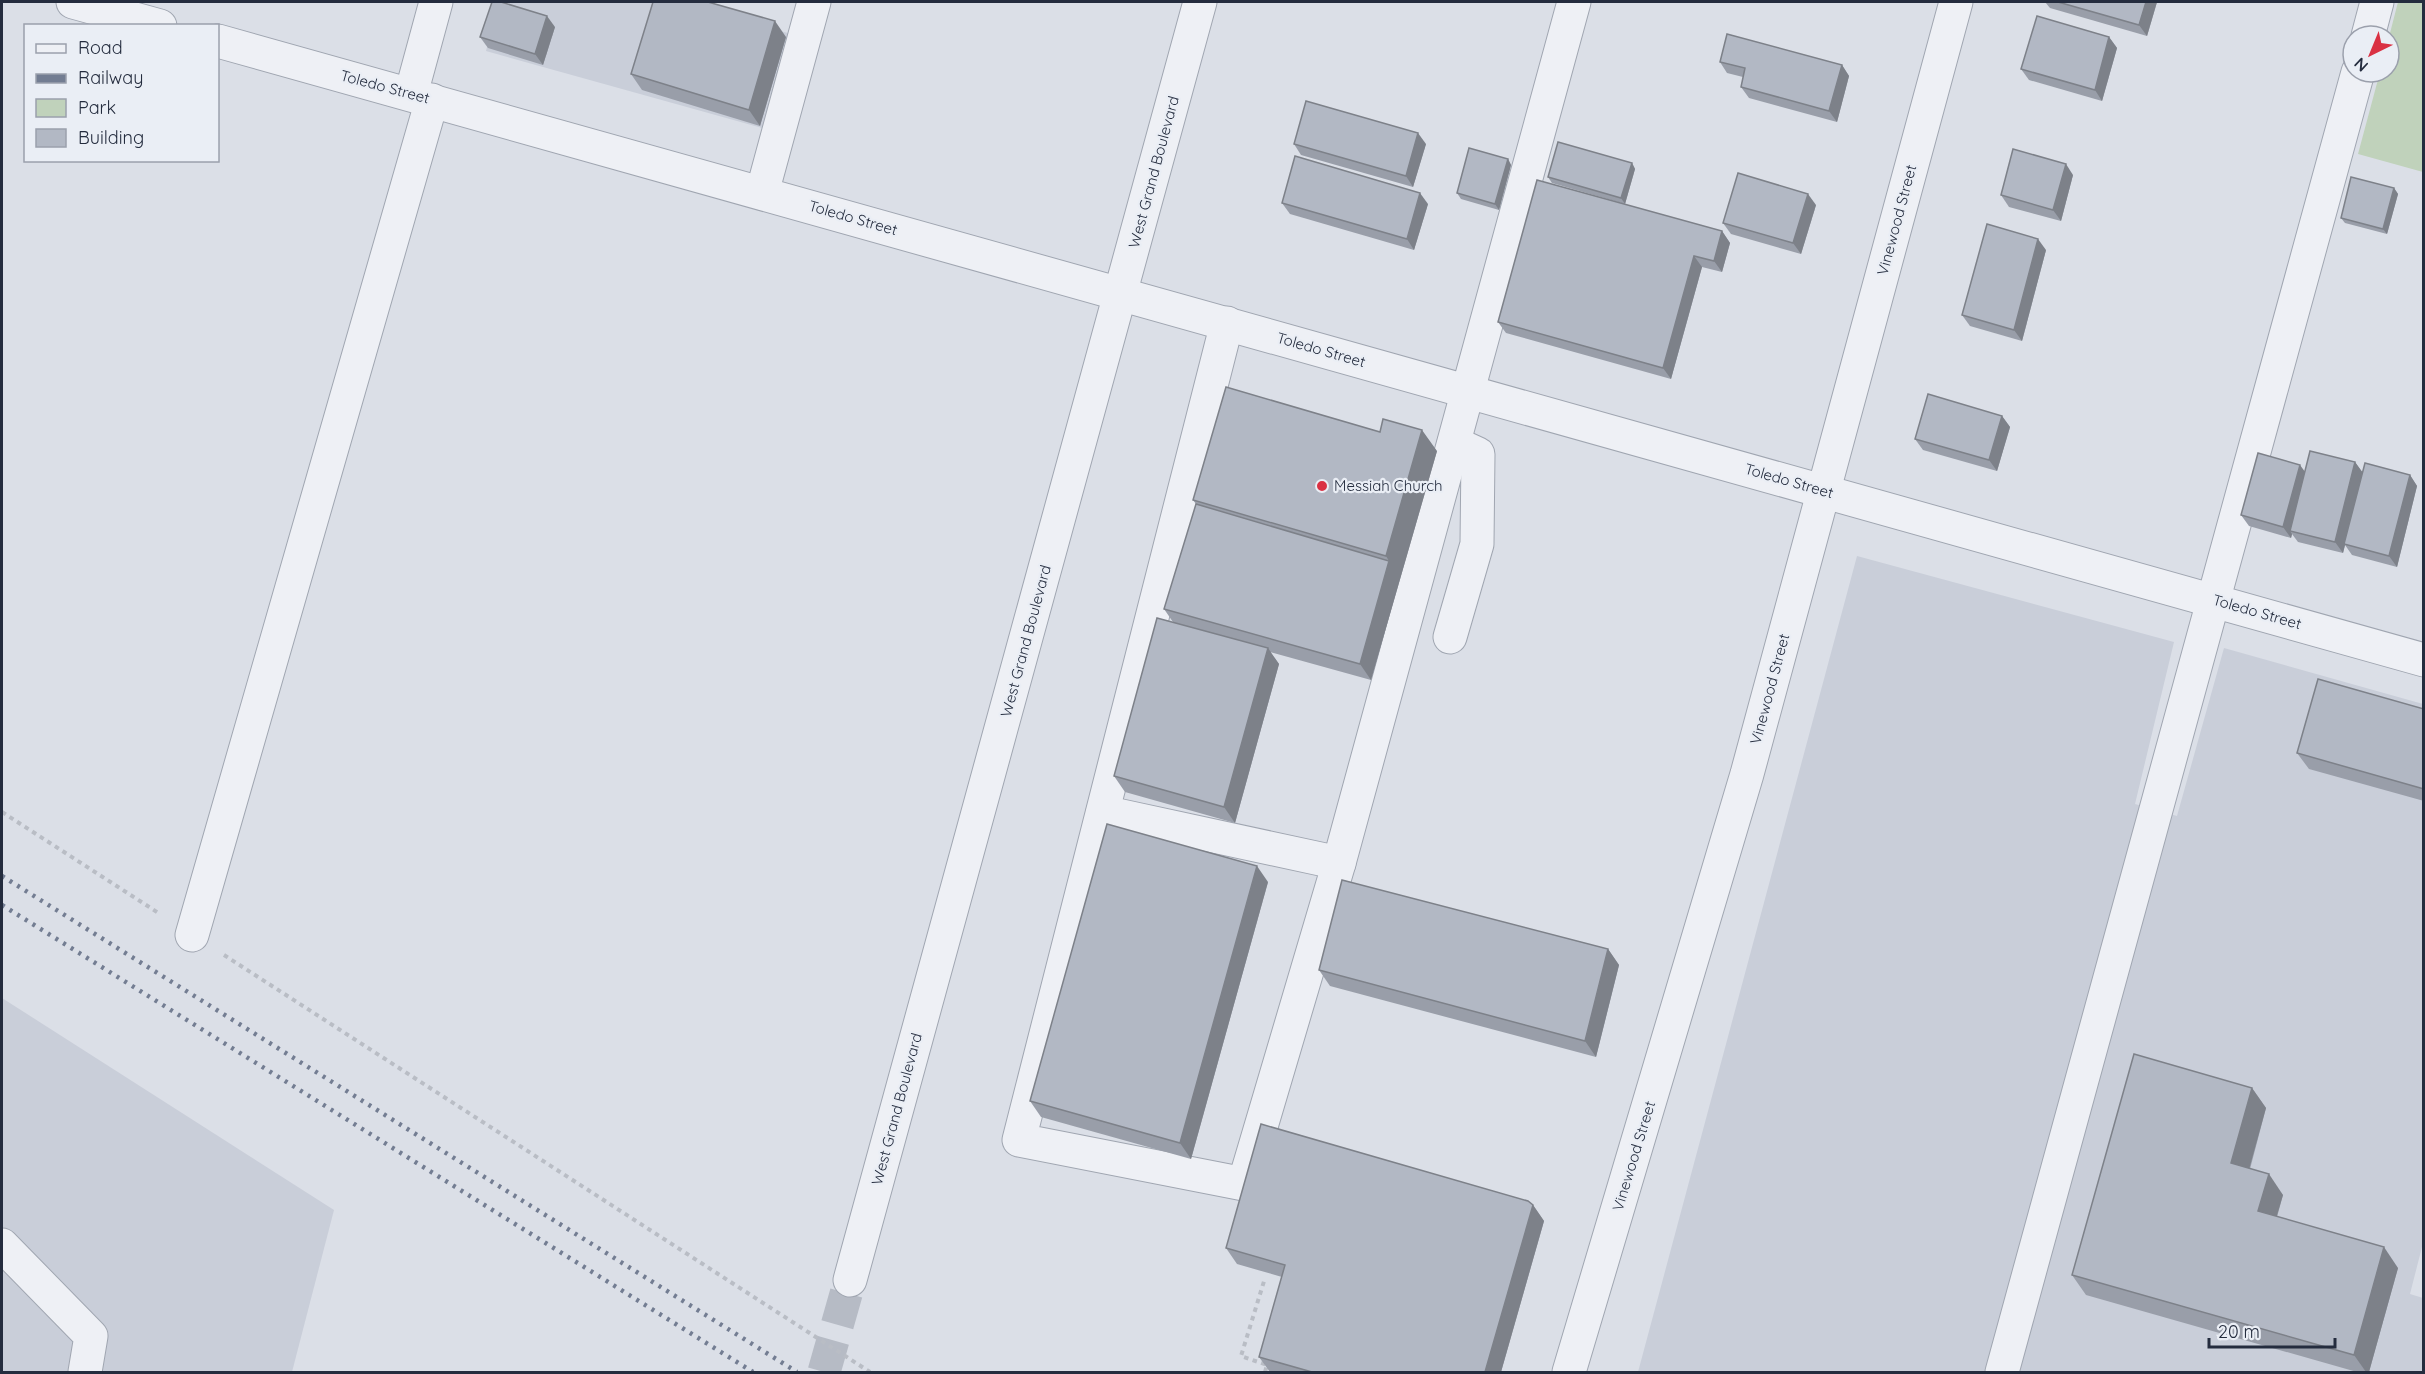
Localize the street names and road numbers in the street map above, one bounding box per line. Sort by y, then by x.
street label: Toledo Street [339,66,432,108]
street label: West Grand Boulevard [1124,94,1183,250]
street label: Vinewood Street [1873,162,1920,277]
street label: Toledo Street [807,196,900,239]
street label: Toledo Street [1275,328,1368,371]
street label: Toledo Street [1743,459,1836,502]
street label: West Grand Boulevard [996,563,1055,719]
street label: Toledo Street [2211,590,2304,633]
street label: Vinewood Street [1746,631,1793,746]
street label: West Grand Boulevard [867,1031,926,1187]
street label: Vinewood Street [1608,1099,1659,1213]

